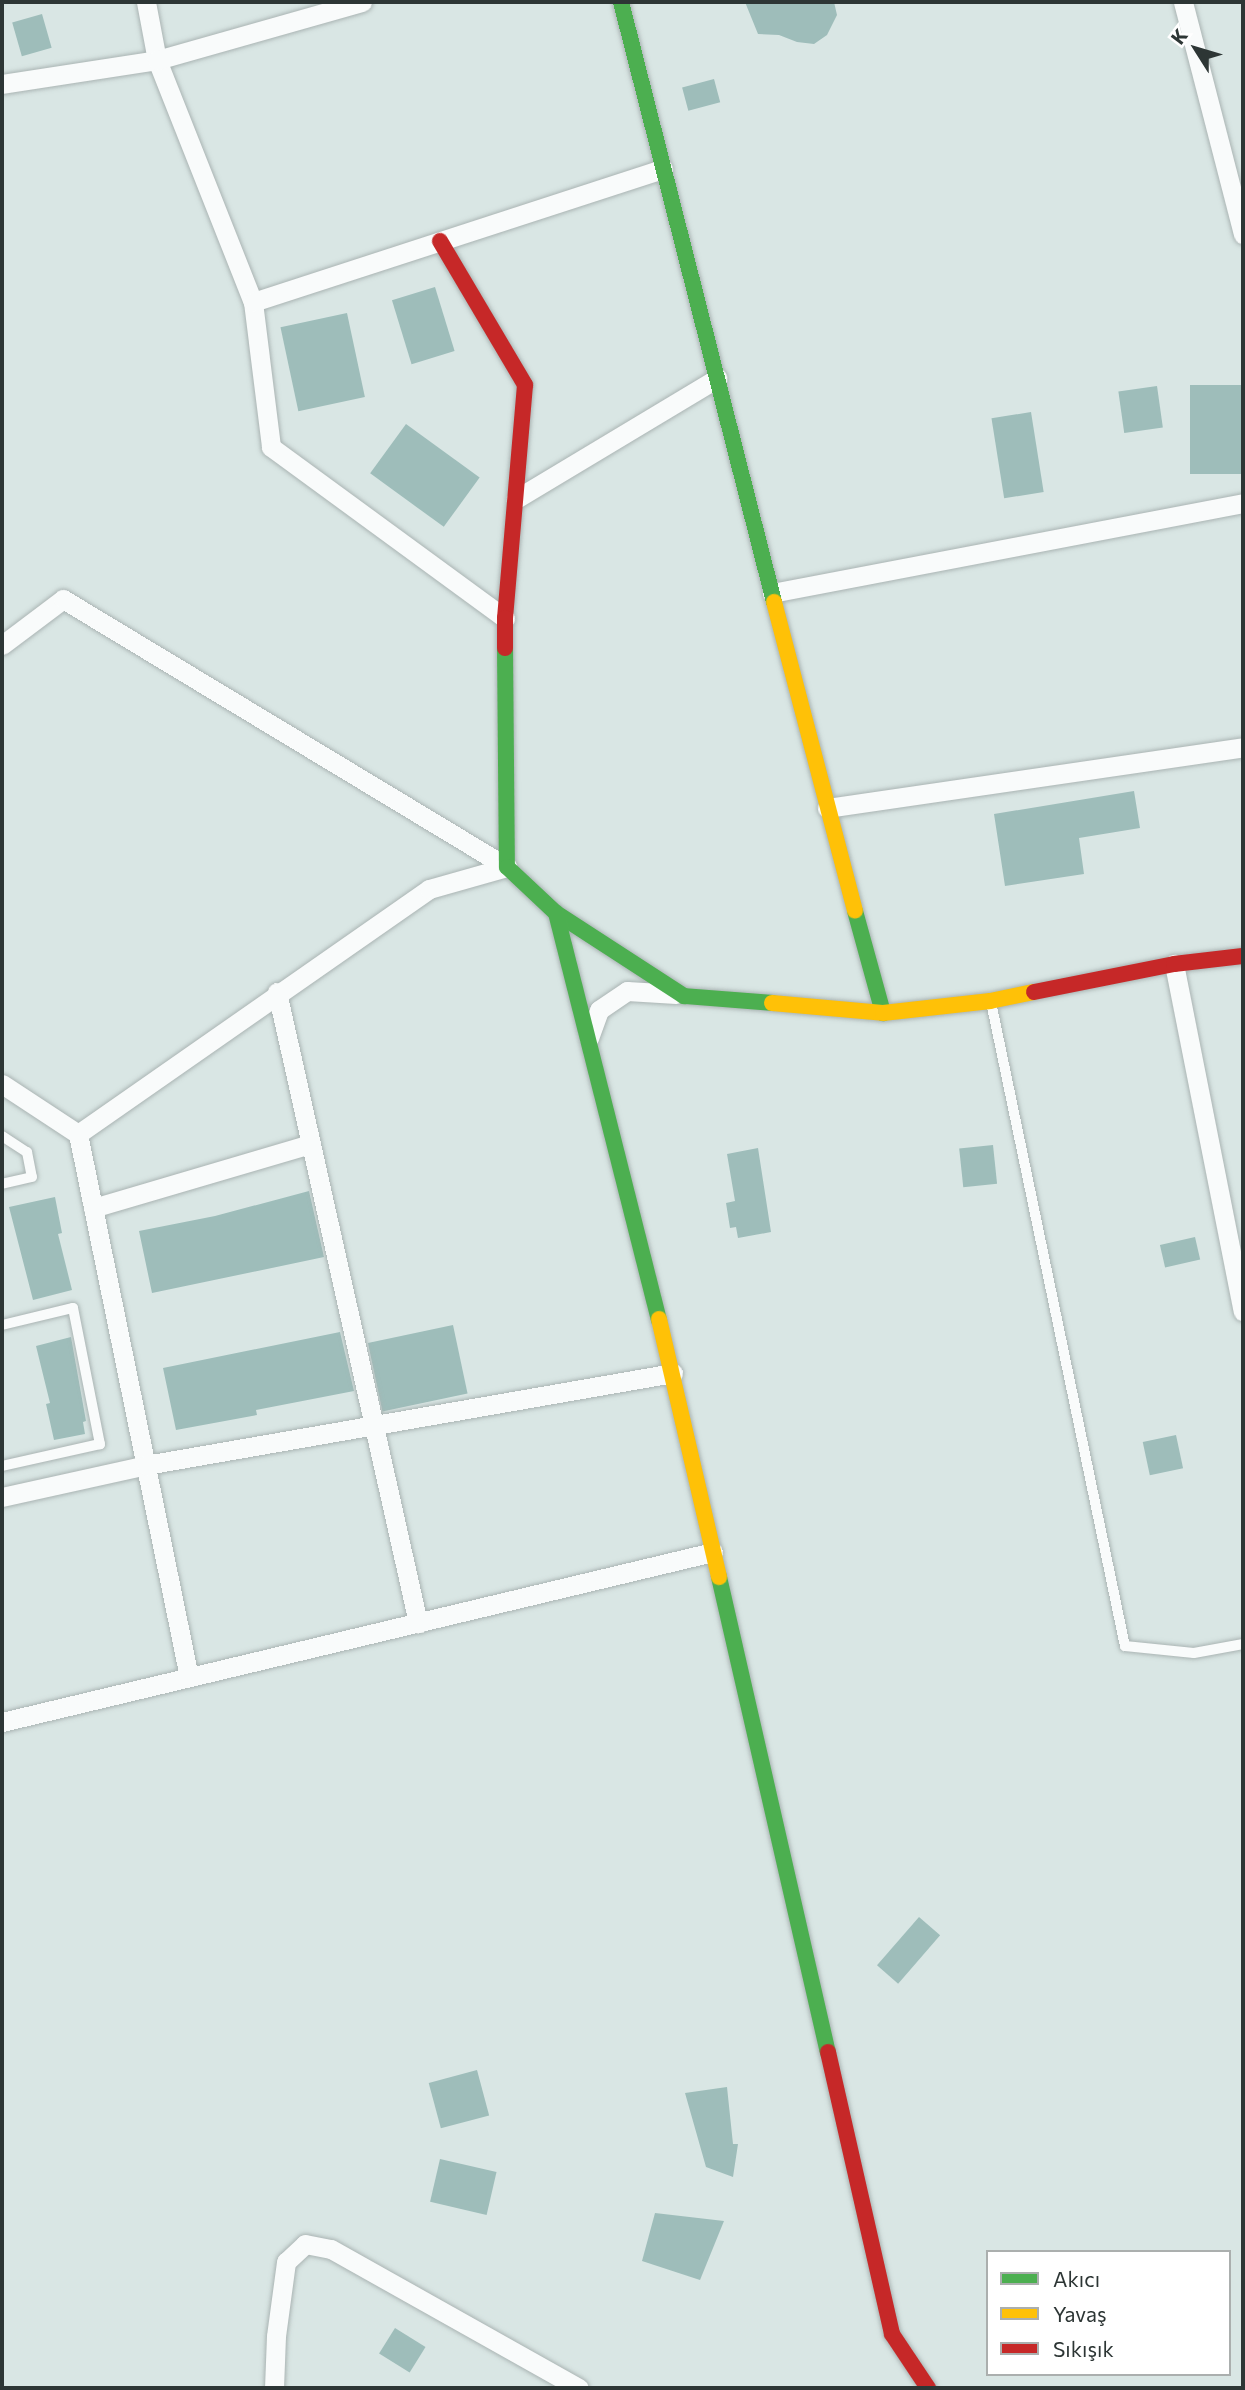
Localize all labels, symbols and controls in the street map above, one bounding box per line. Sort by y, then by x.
north arrow [1161,14,1231,84]
text: K [1166,24,1192,48]
legend [986,2250,1231,2376]
text: Akıcı [1053,2266,1100,2291]
text: Yavaş [1053,2301,1106,2326]
text: Sıkışık [1053,2336,1114,2361]

